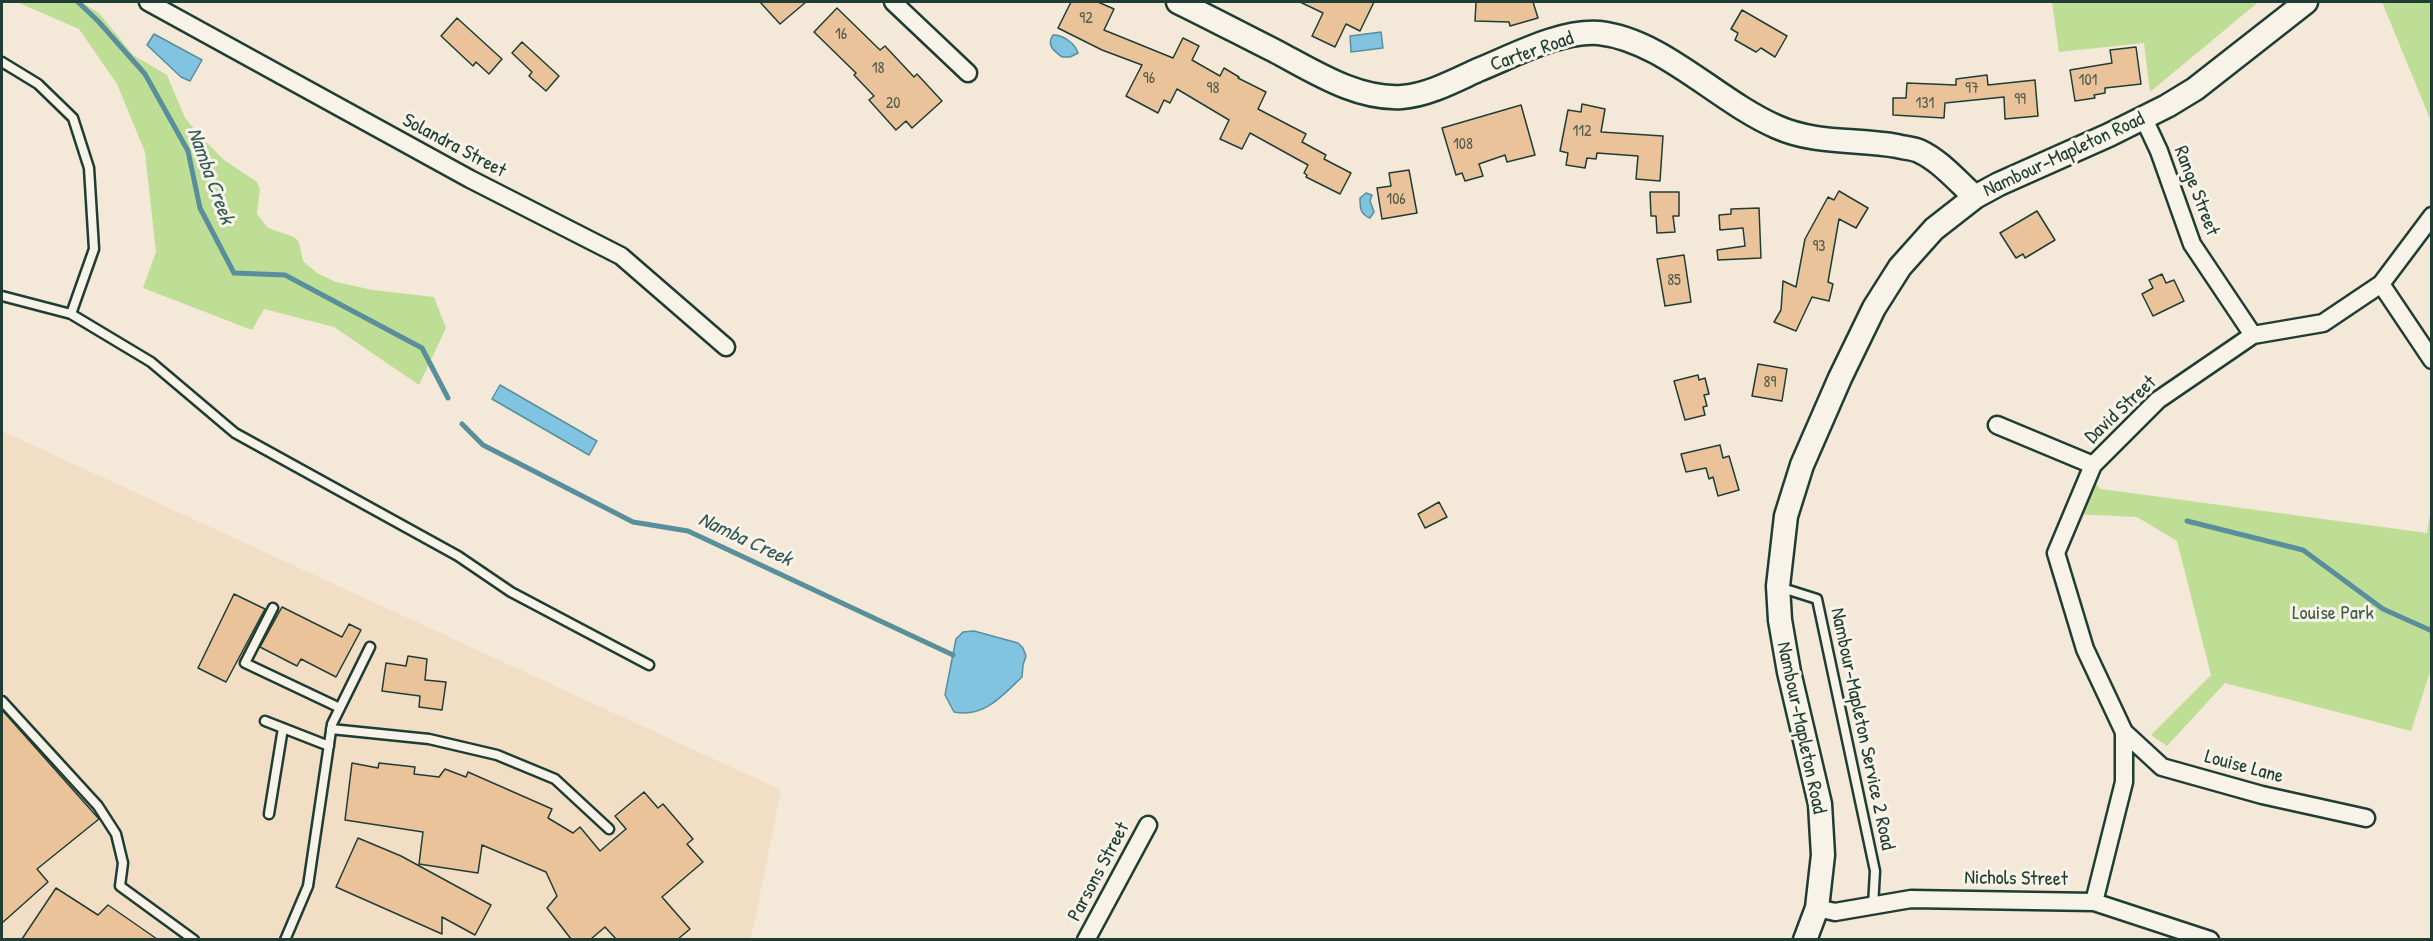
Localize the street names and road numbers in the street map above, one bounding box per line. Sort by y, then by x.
street label: Carter Road [1487,27,1577,77]
street label: Nambour-Mapleton Road [1980,107,2148,203]
street label: Solandra Street [398,109,510,183]
street label: Range Street [2168,143,2224,239]
street label: David Street [2080,371,2162,449]
street label: Nambour-Mapleton Service 2 Road [1825,606,1899,852]
street label: Nambour-Mapleton Road [1771,640,1831,816]
street label: Louise Lane [2202,745,2286,789]
street label: Parsons Street [1063,818,1135,926]
street label: Nichols Street [1964,866,2068,892]

